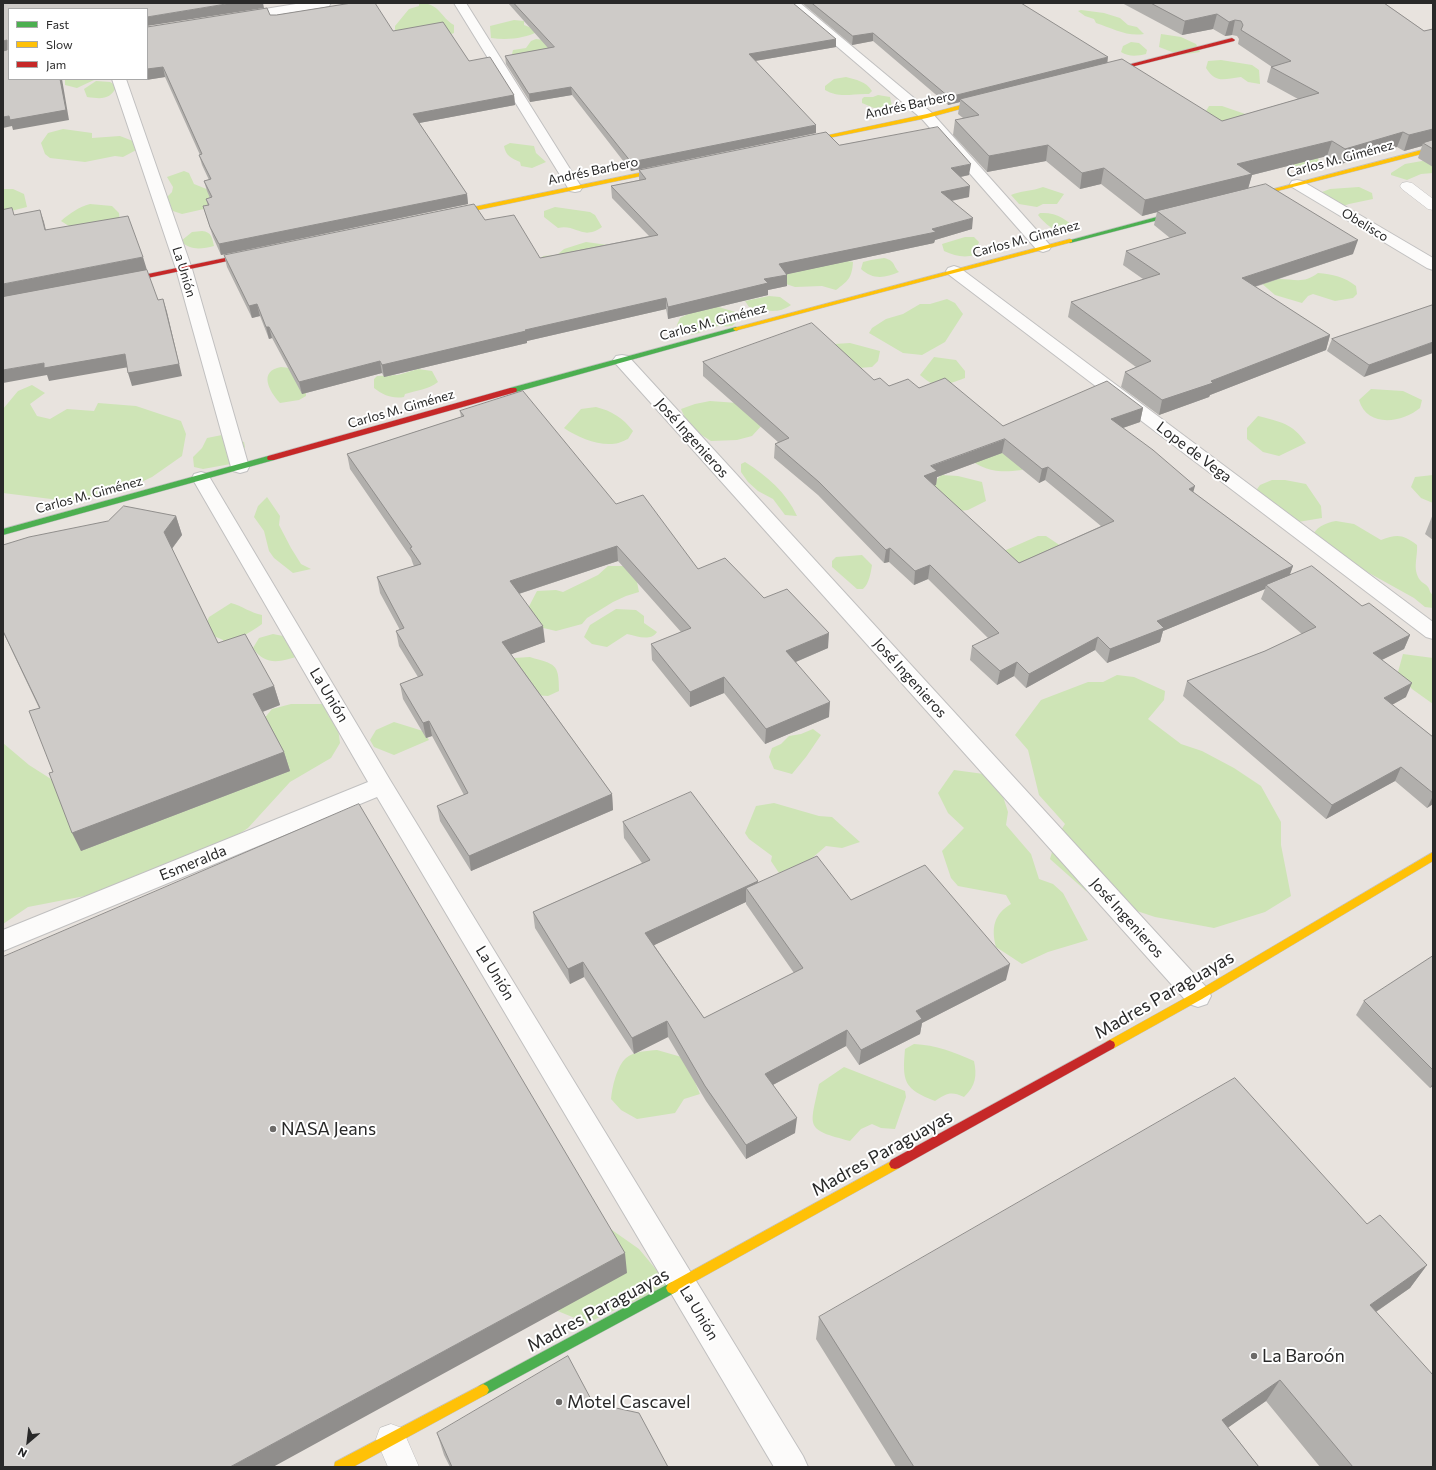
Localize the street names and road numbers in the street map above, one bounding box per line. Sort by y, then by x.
street label: Andrés Barbero [863,88,957,122]
street label: Carlos M. Giménez [1285,137,1395,181]
street label: Andrés Barbero [546,154,640,188]
street label: Obelisco [1339,205,1391,245]
street label: Carlos M. Giménez [971,217,1081,261]
street label: La Unión [169,245,199,299]
street label: Carlos M. Giménez [658,300,768,344]
street label: Carlos M. Giménez [346,386,456,432]
street label: José Ingenieros [651,394,733,482]
street label: Lope de Vega [1153,418,1235,486]
street label: Carlos M. Giménez [34,473,144,517]
street label: José Ingenieros [869,634,951,722]
street label: La Unión [306,665,352,725]
street label: Esmeralda [157,841,229,885]
street label: José Ingenieros [1086,874,1168,962]
street label: La Unión [472,943,518,1003]
street label: Madres Paraguayas [1090,946,1238,1044]
street label: Madres Paraguayas [808,1105,956,1201]
street label: Madres Paraguayas [523,1263,673,1357]
street label: La Unión [676,1283,722,1343]

